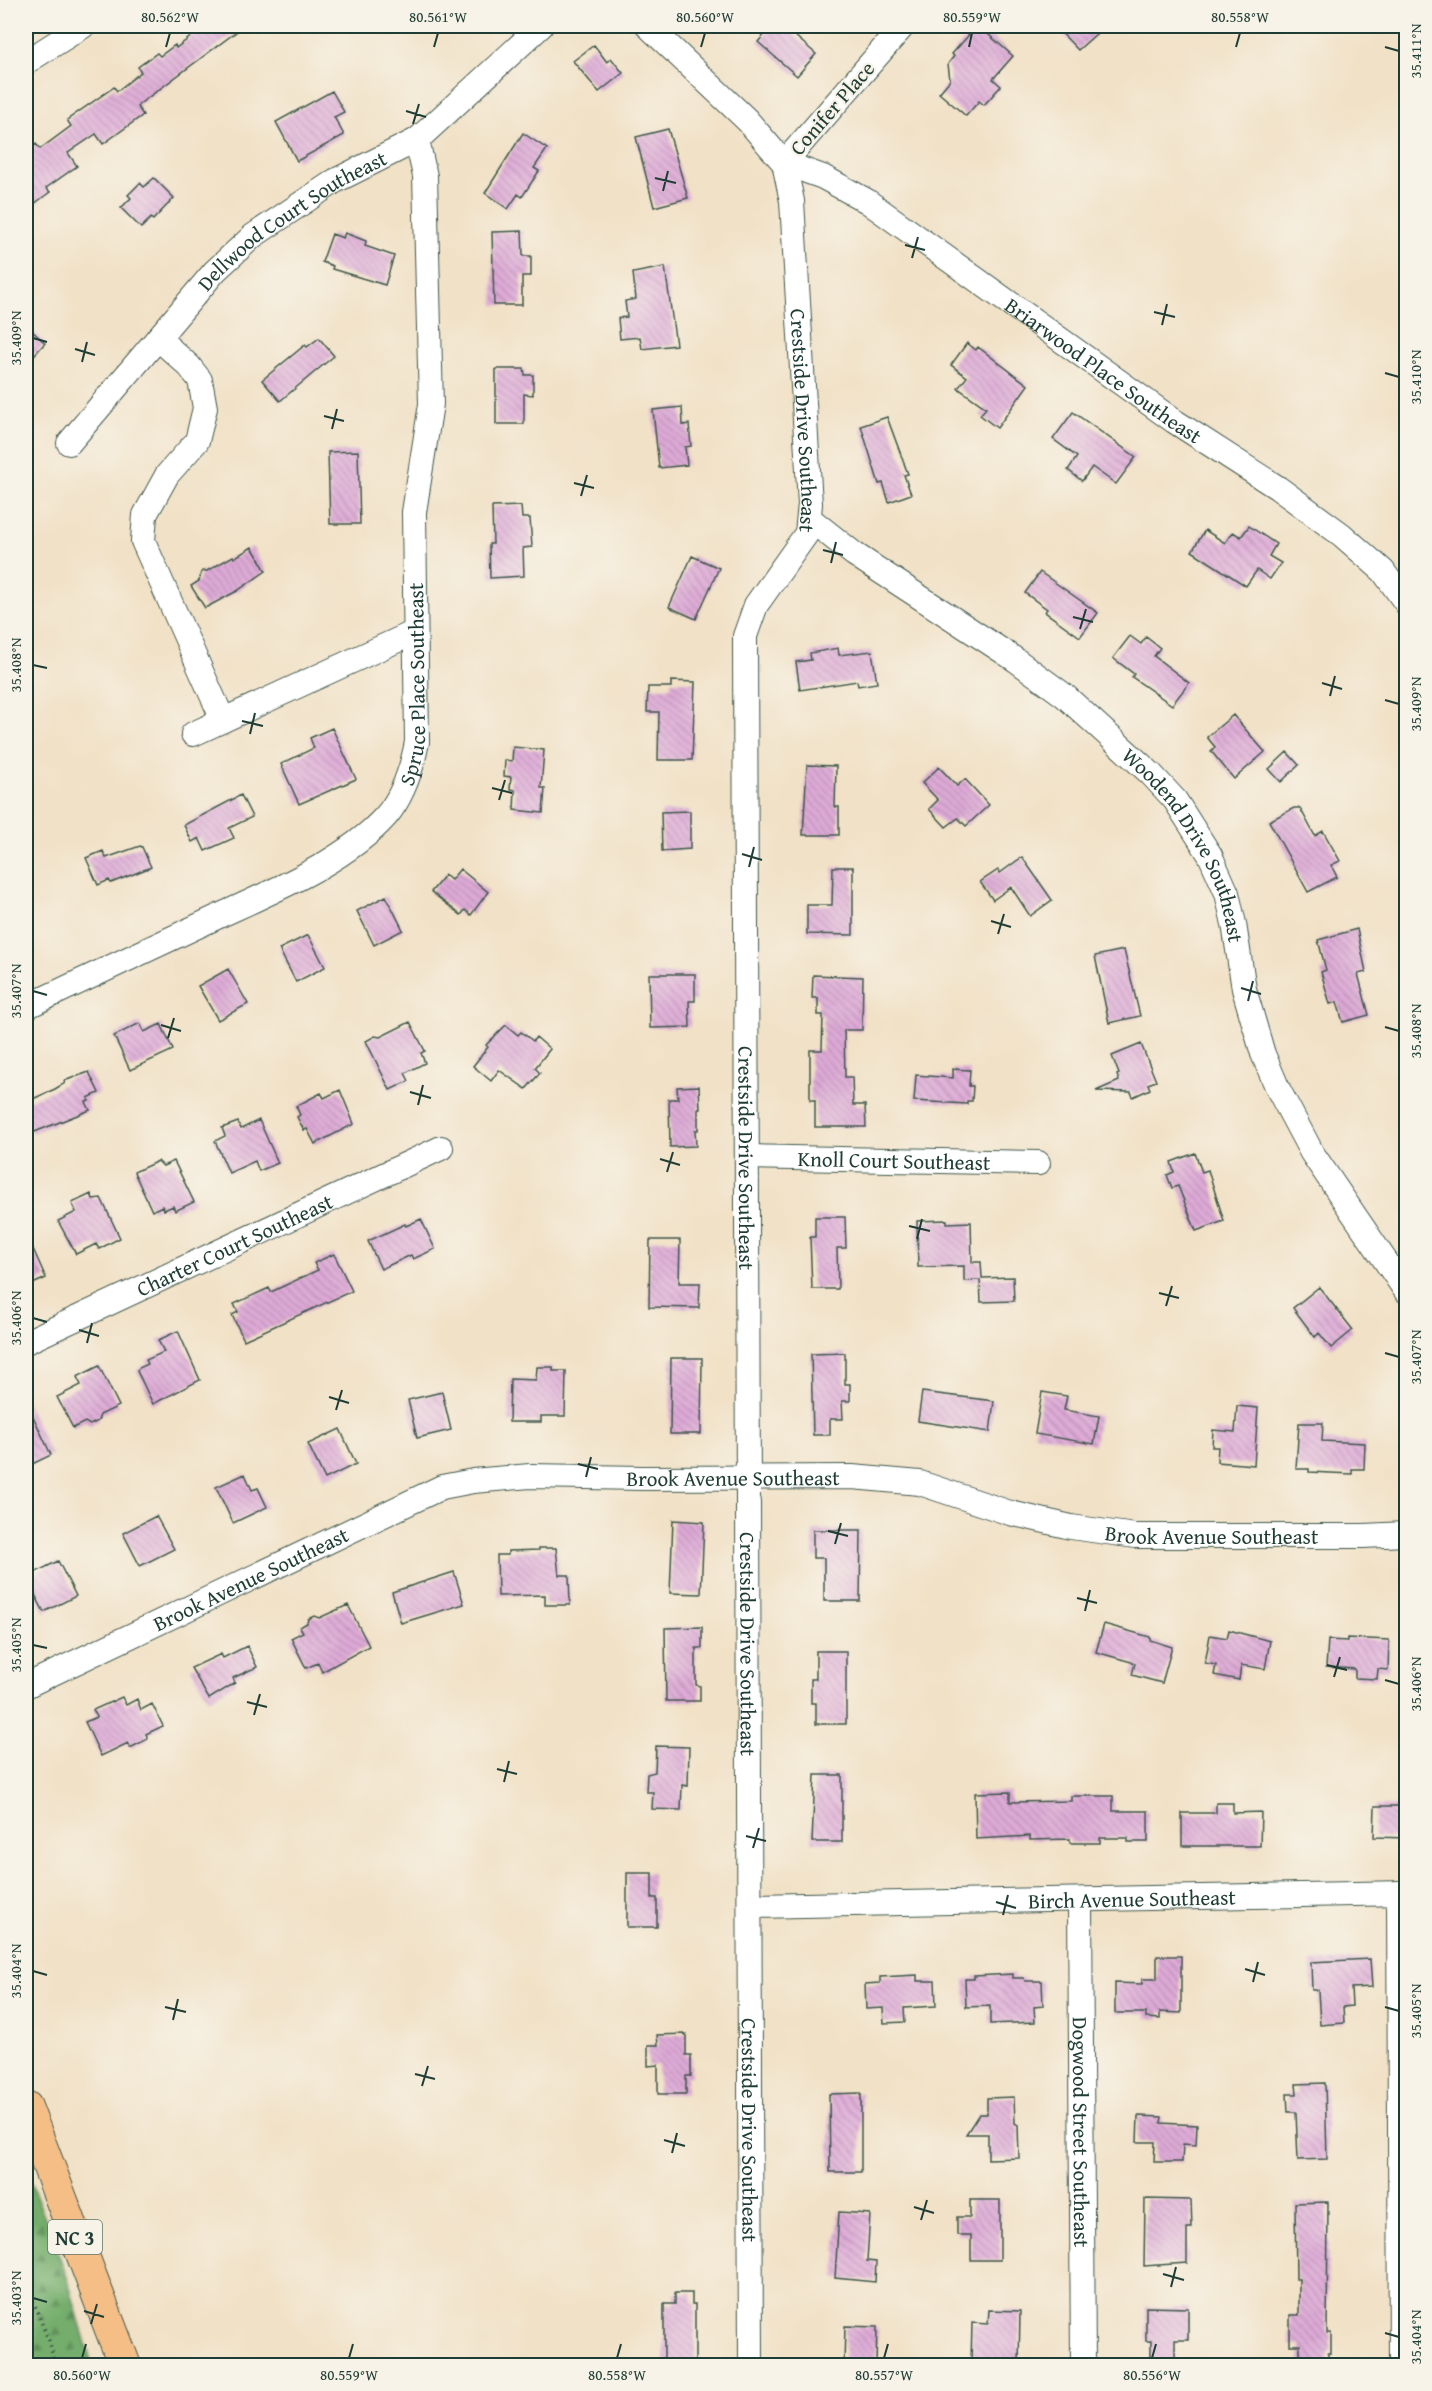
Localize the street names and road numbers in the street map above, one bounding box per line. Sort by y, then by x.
street label: Conifer Place [782,54,882,162]
street label: Dellwood Court Southeast [189,142,392,297]
street label: Briarwood Place Southeast [999,289,1209,451]
street label: Crestside Drive Southeast [783,308,826,535]
street label: Spruce Place Southeast [391,582,433,790]
street label: Woodend Drive Southeast [1116,740,1252,945]
street label: Crestside Drive Southeast [731,1046,763,1271]
street label: Knoll Court Southeast [797,1143,991,1178]
street label: Charter Court Southeast [131,1185,338,1304]
street label: Brook Avenue Southeast [626,1462,840,1494]
street label: Brook Avenue Southeast [1103,1516,1319,1552]
street label: Brook Avenue Southeast [148,1518,354,1639]
street label: Crestside Drive Southeast [733,1532,764,1757]
street label: Birch Avenue Southeast [1028,1881,1237,1916]
street label: Dogwood Street Southeast [1065,2017,1098,2248]
street label: Crestside Drive Southeast [734,2018,766,2243]
road number: NC 3 [48,2220,102,2254]

